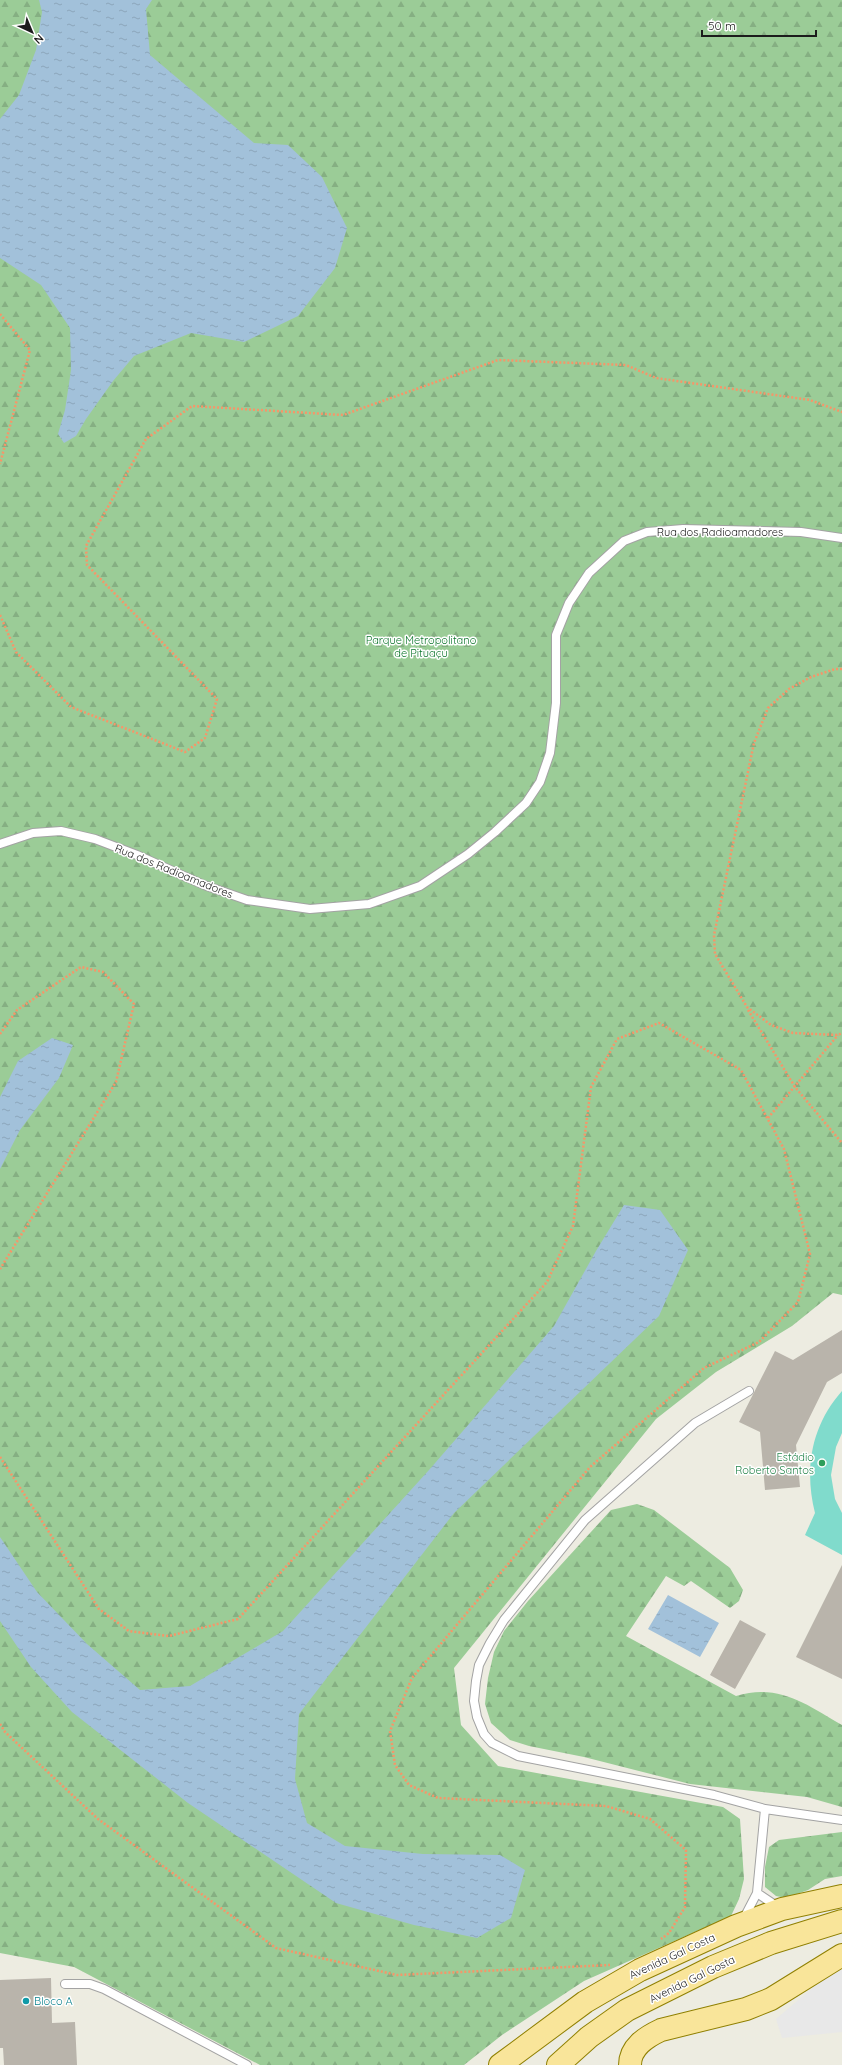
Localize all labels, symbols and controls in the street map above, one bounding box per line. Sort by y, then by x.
north arrow [12,12,52,52]
scale bar [702,12,816,38]
text: 50 m [708,18,736,33]
text: N [31,31,47,47]
street label: Rua dos Radioamadores [657,525,783,539]
park label: Parque Metropolitano de Pituaçu [366,633,477,660]
street label: Rua dos Radioamadores [113,841,235,901]
place label: Estádio Roberto Santos [735,1450,814,1477]
marker: Estádio Roberto Santos [817,1458,827,1468]
street label: Avenida Gal Costa [627,1930,717,1982]
street label: Avenida Gal Gosta [647,1952,737,2006]
place label: Bloco A [34,1994,73,2008]
marker: Bloco A [21,1996,31,2006]

